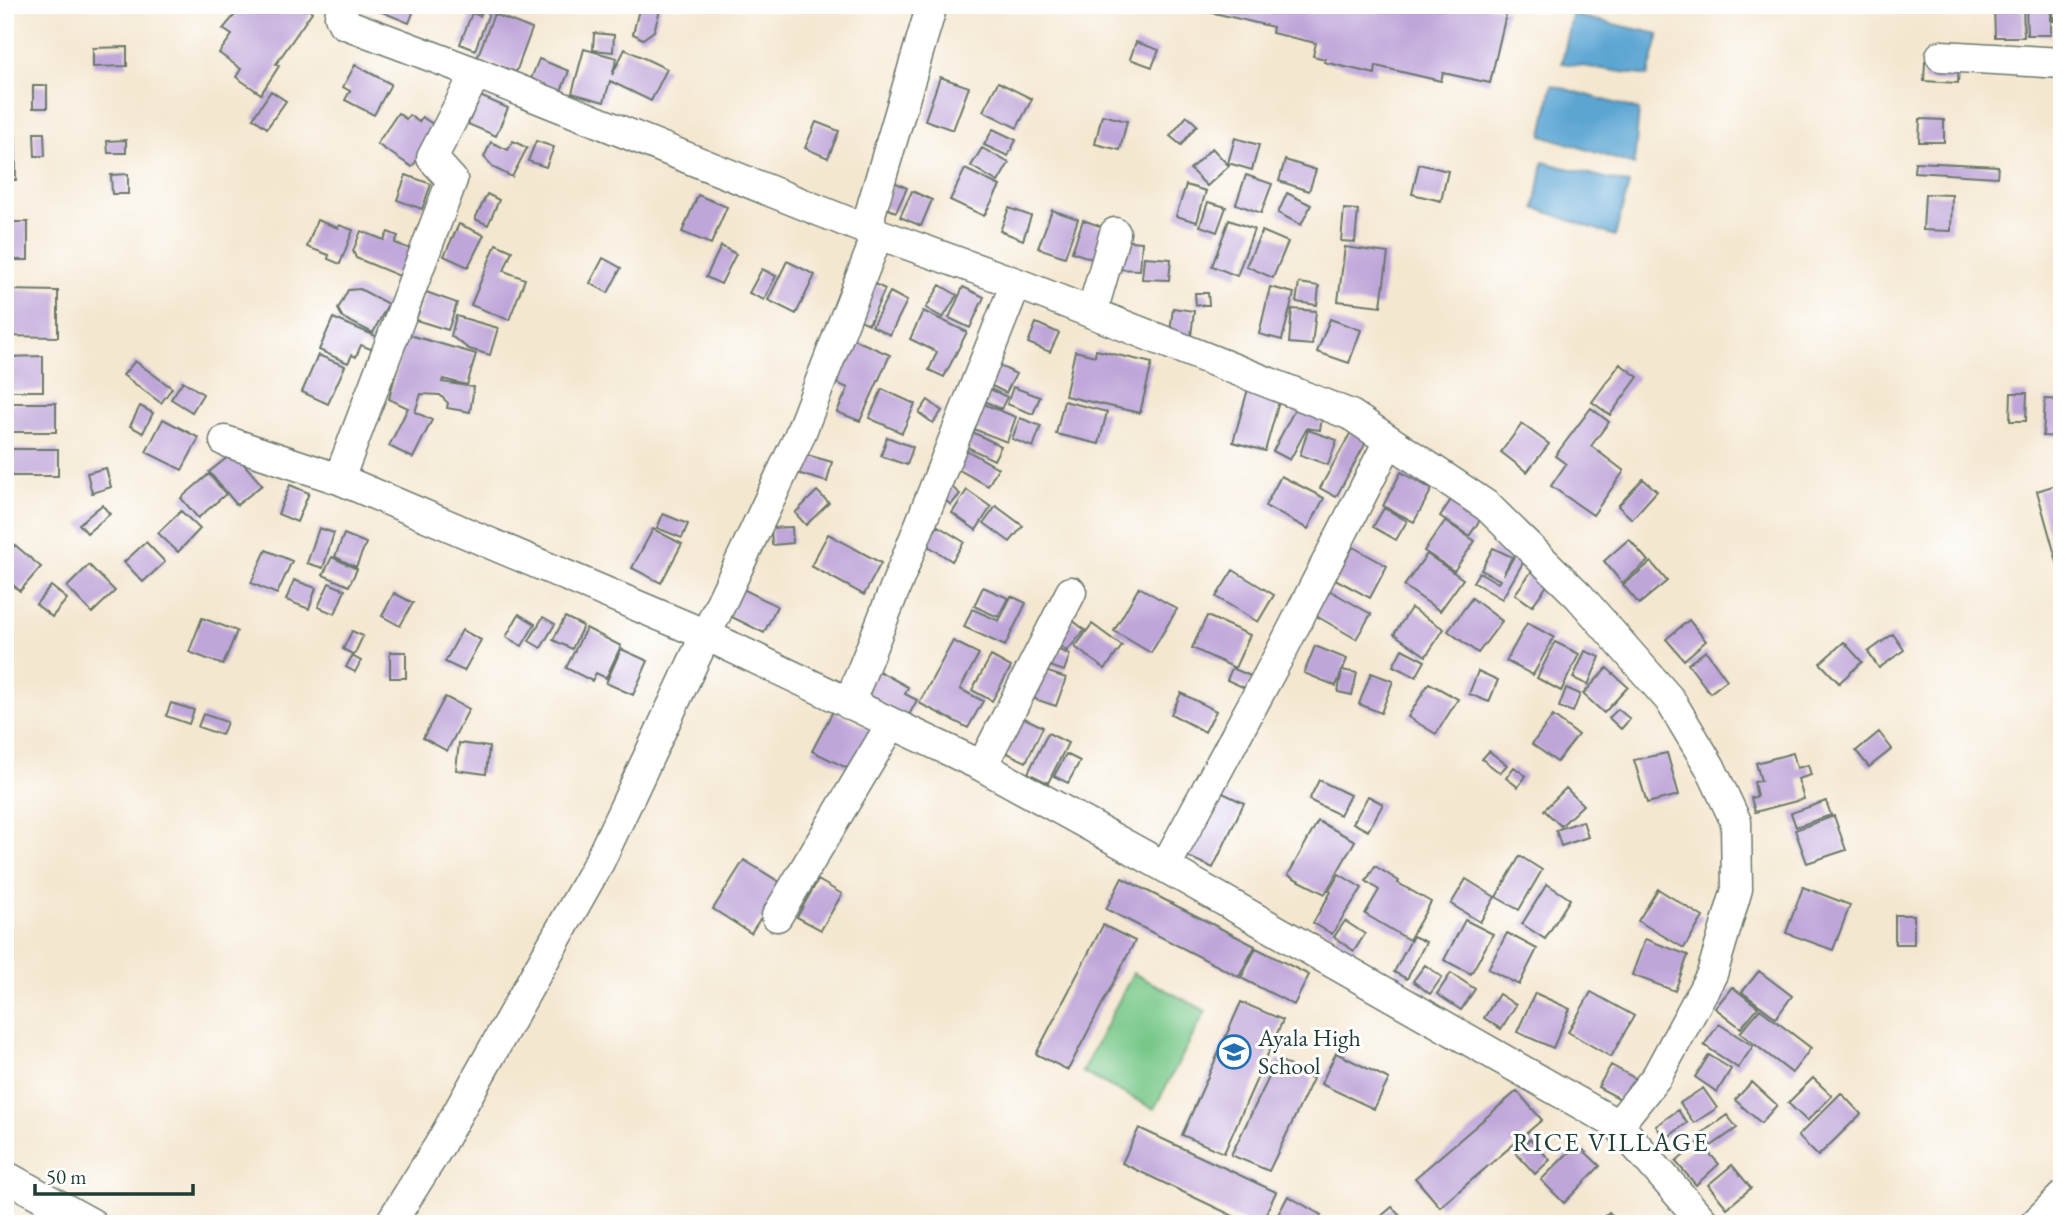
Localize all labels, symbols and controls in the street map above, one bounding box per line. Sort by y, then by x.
place label: Ayala High School [1257,1022,1361,1081]
school or university icon: Ayala High School [1215,1033,1253,1071]
district label: RICE VILLAGE [1512,1125,1710,1159]
scale bar [35,1152,192,1196]
text: 50 m [46,1163,87,1190]

